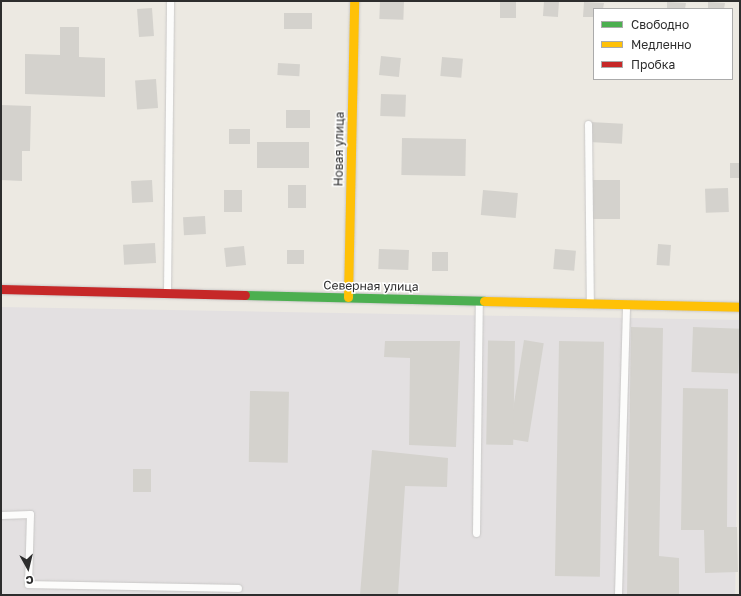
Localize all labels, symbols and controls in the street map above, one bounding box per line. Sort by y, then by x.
legend [593,8,733,80]
text: Свободно [631,17,689,32]
text: Медленно [631,37,691,52]
text: Пробка [631,57,675,72]
street label: Новая улица [331,111,347,187]
street label: Северная улица [323,278,419,294]
north arrow [8,548,48,588]
text: С [25,573,35,587]

